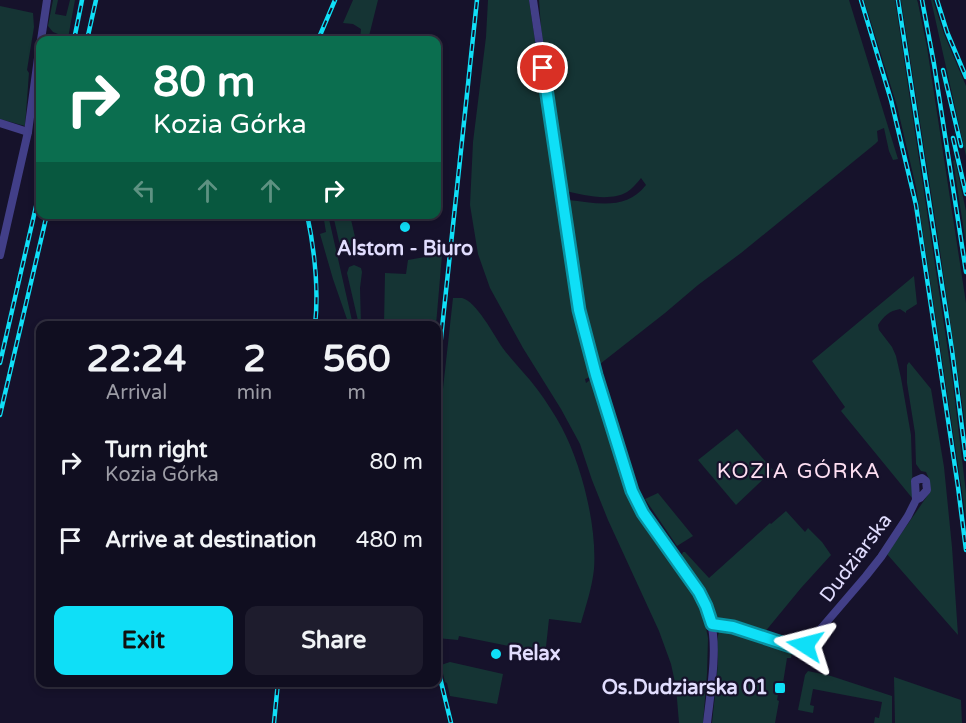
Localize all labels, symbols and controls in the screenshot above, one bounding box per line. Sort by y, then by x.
pin [517,42,568,93]
icon: arrive [526,51,559,84]
text: 80 m [153,57,255,108]
icon: right [54,60,132,138]
text: Kozia Górka [153,108,307,141]
icon: left [128,174,161,207]
icon: ahead [191,174,224,207]
icon: ahead [254,174,287,207]
icon: right [317,174,350,207]
marker: Alstom - Biuro [398,220,412,234]
place label: Alstom - Biuro [337,237,473,261]
text: 22:24 [86,338,186,381]
text: 2 [243,338,266,381]
text: 560 [323,338,391,381]
text: Arrival [105,381,167,405]
text: min [237,381,272,405]
text: m [347,381,366,405]
text: Turn right [105,437,207,463]
icon: right [54,446,87,479]
text: 80 m [369,449,423,475]
district label: KOZIA GÓRKA [717,459,881,484]
text: Kozia Górka [105,463,219,487]
street label: Dudziarska [815,509,897,607]
icon: arrive [54,524,87,557]
text: Arrive at destination [105,527,316,553]
text: 480 m [356,527,423,553]
button: Exit [54,606,233,675]
button: Share [245,606,423,675]
position arrow [773,613,837,677]
place label: Relax [508,642,561,666]
marker: Relax [489,647,503,661]
place label: Os.Dudziarska 01 [602,676,768,700]
marker: Os.Dudziarska 01 [773,681,787,695]

